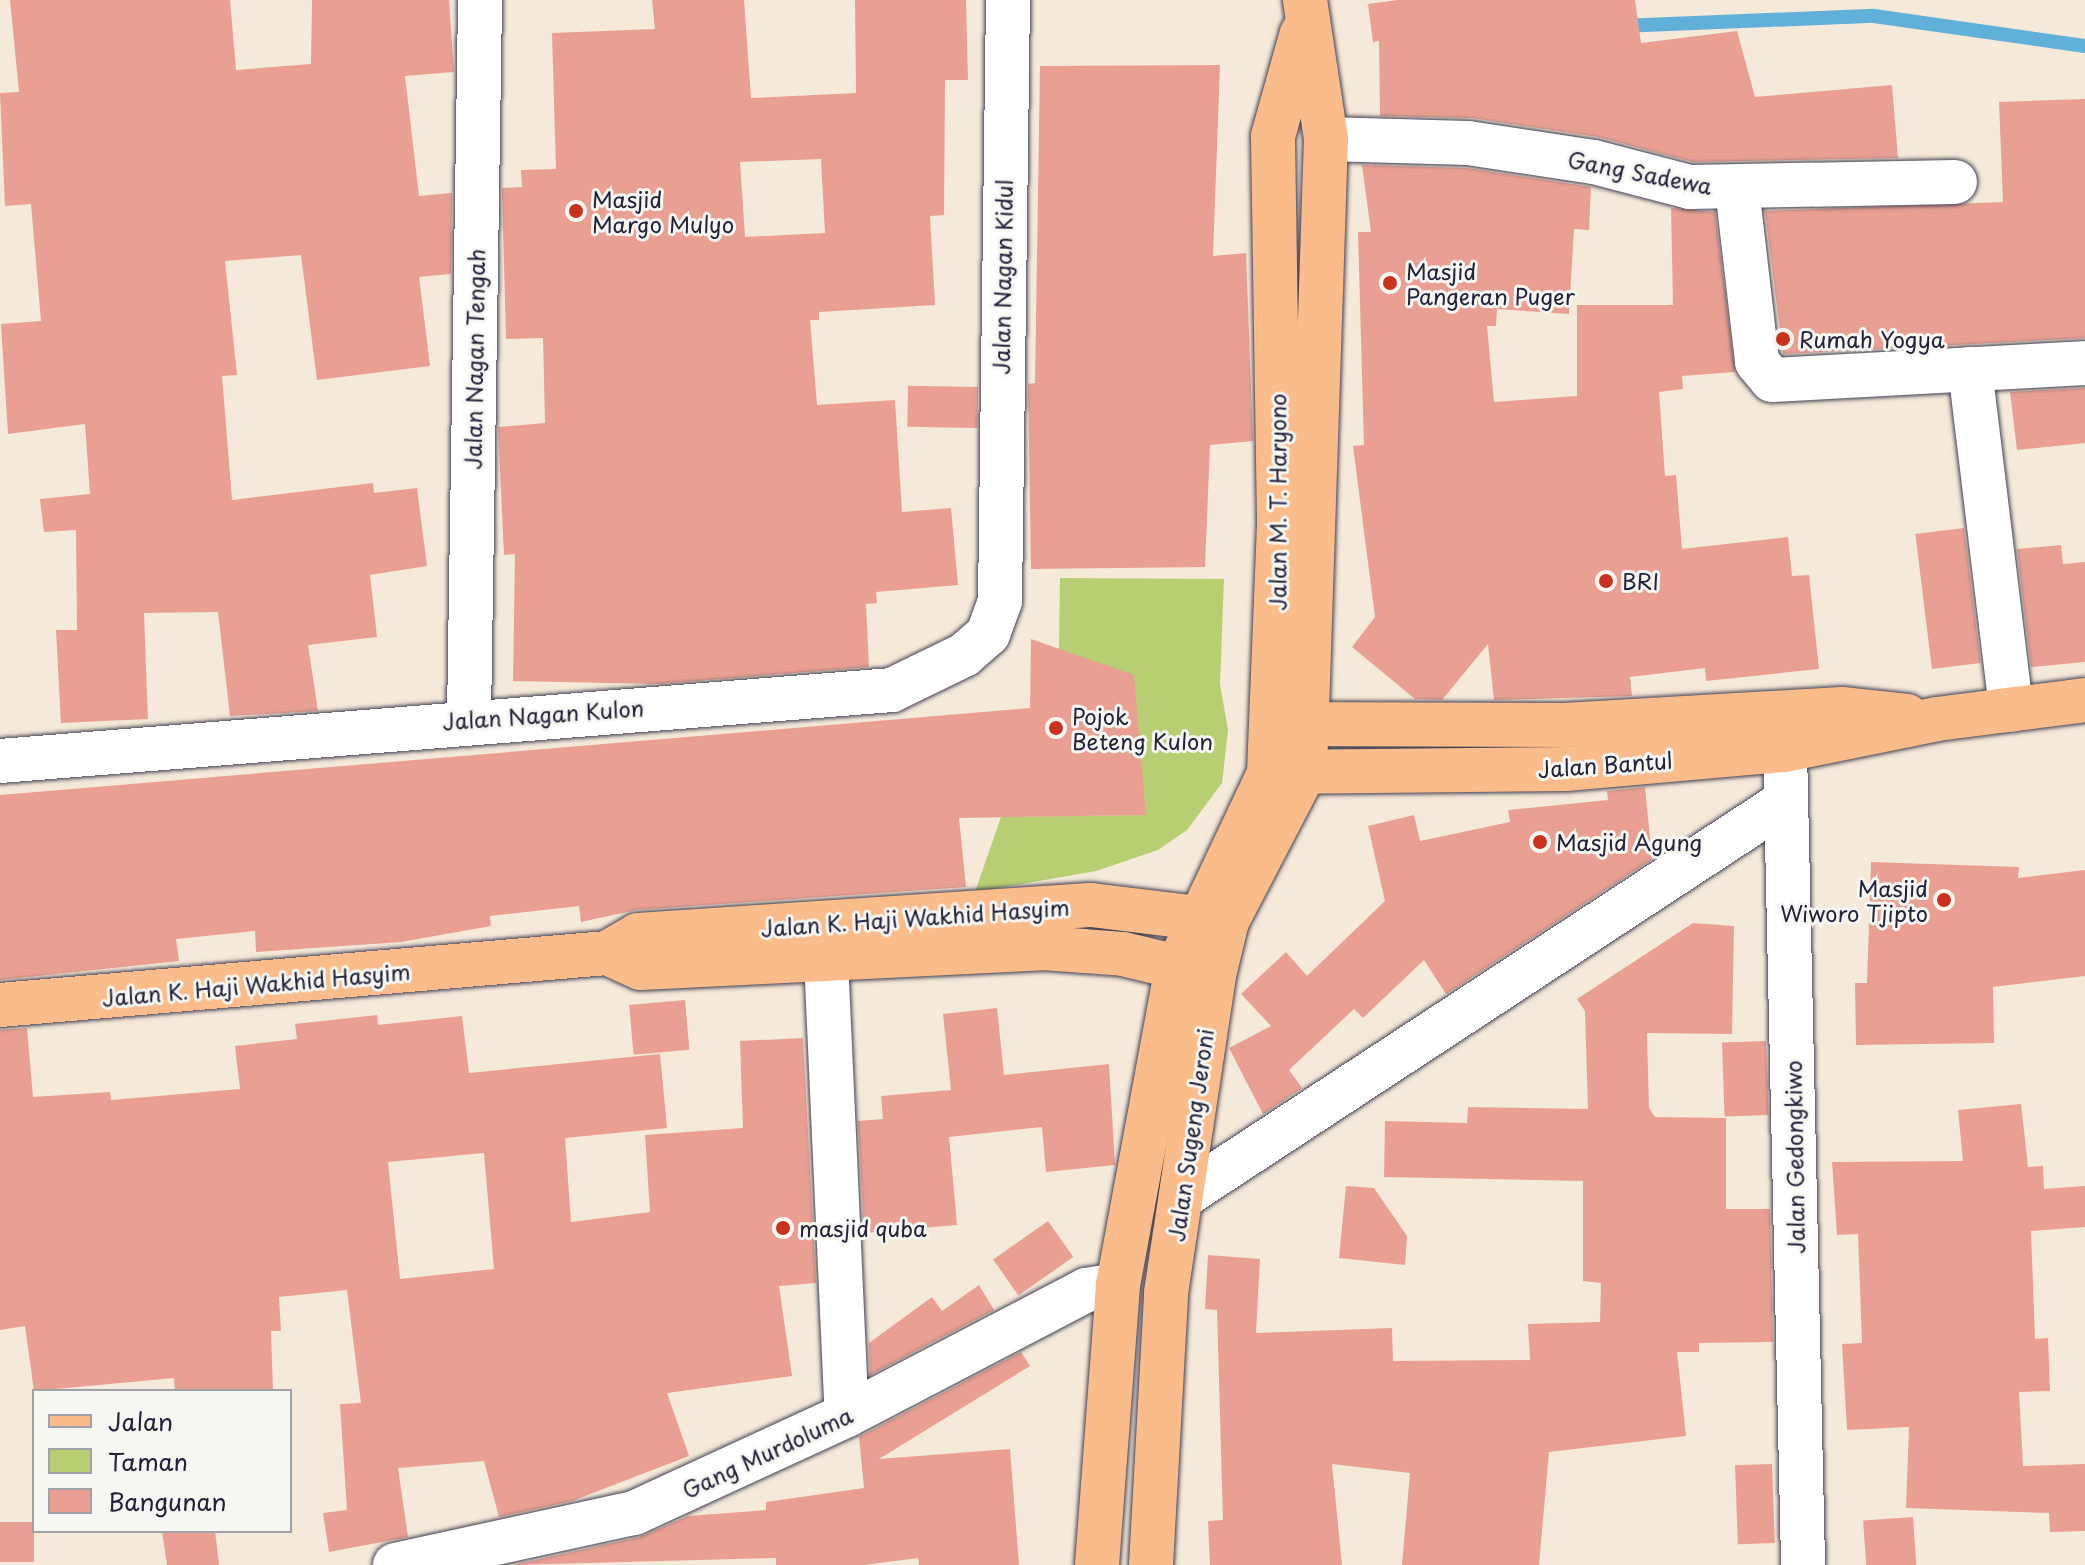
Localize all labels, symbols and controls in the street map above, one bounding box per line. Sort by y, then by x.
street label: Gang Sadewa [1566,145,1714,199]
street label: Jalan Nagan Kidul [987,178,1017,376]
place label: Masjid Margo Mulyo [592,185,734,236]
marker: Masjid Margo Mulyo [567,202,585,220]
street label: Jalan Nagan Tengah [459,247,489,471]
place label: Masjid Pangeran Puger [1406,257,1574,308]
marker: Masjid Pangeran Puger [1381,274,1399,292]
place label: Rumah Yogya [1799,326,1944,352]
marker: Rumah Yogya [1774,330,1792,348]
street label: Jalan M. T. Haryono [1264,393,1290,611]
place label: BRI [1622,568,1659,594]
marker: BRI [1597,572,1615,590]
street label: Jalan Nagan Kulon [439,694,647,734]
place label: Pojok Beteng Kulon [1072,702,1213,754]
marker: Pojok Beteng Kulon [1047,719,1065,737]
street label: Jalan Bantul [1536,746,1674,782]
place label: Masjid Agung [1556,829,1702,855]
marker: Masjid Agung [1531,833,1549,851]
place label: Masjid Wiworo Tjipto [1780,874,1928,926]
marker: Masjid Wiworo Tjipto [1935,891,1953,909]
street label: Jalan K. Haji Wakhid Hasyim [759,893,1071,941]
street label: Jalan K. Haji Wakhid Hasyim [100,957,412,1011]
street label: Jalan Sugeng Jeroni [1162,1027,1218,1243]
street label: Jalan Gedongkiwo [1779,1060,1809,1254]
place label: masjid quba [799,1215,927,1241]
marker: masjid quba [774,1219,792,1237]
legend [32,1389,292,1533]
street label: Gang Murdoluma [677,1401,857,1503]
text: Jalan [108,1403,173,1439]
text: Taman [108,1443,188,1479]
text: Bangunan [108,1483,227,1519]

